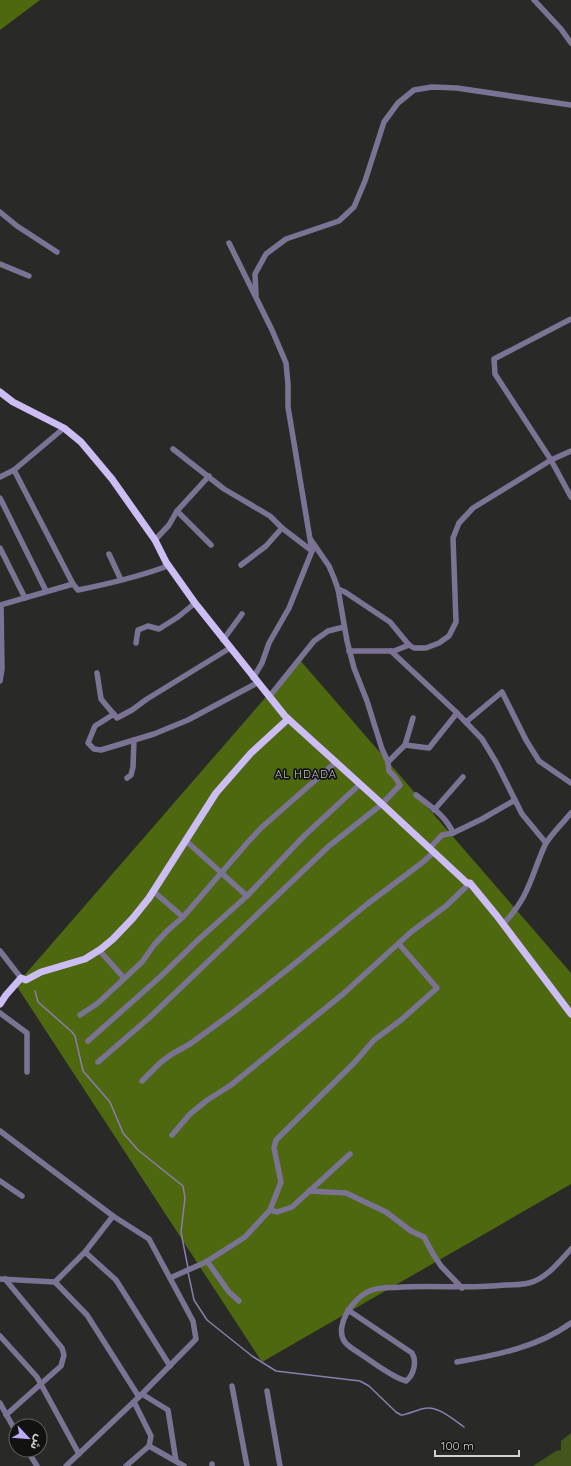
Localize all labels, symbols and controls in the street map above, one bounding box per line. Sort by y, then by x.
district label: AL HDADA [275,767,337,781]
north arrow [8,1418,48,1458]
scale bar [435,1432,519,1458]
text: ش [27,1433,47,1452]
text: 100 m [441,1438,474,1453]

